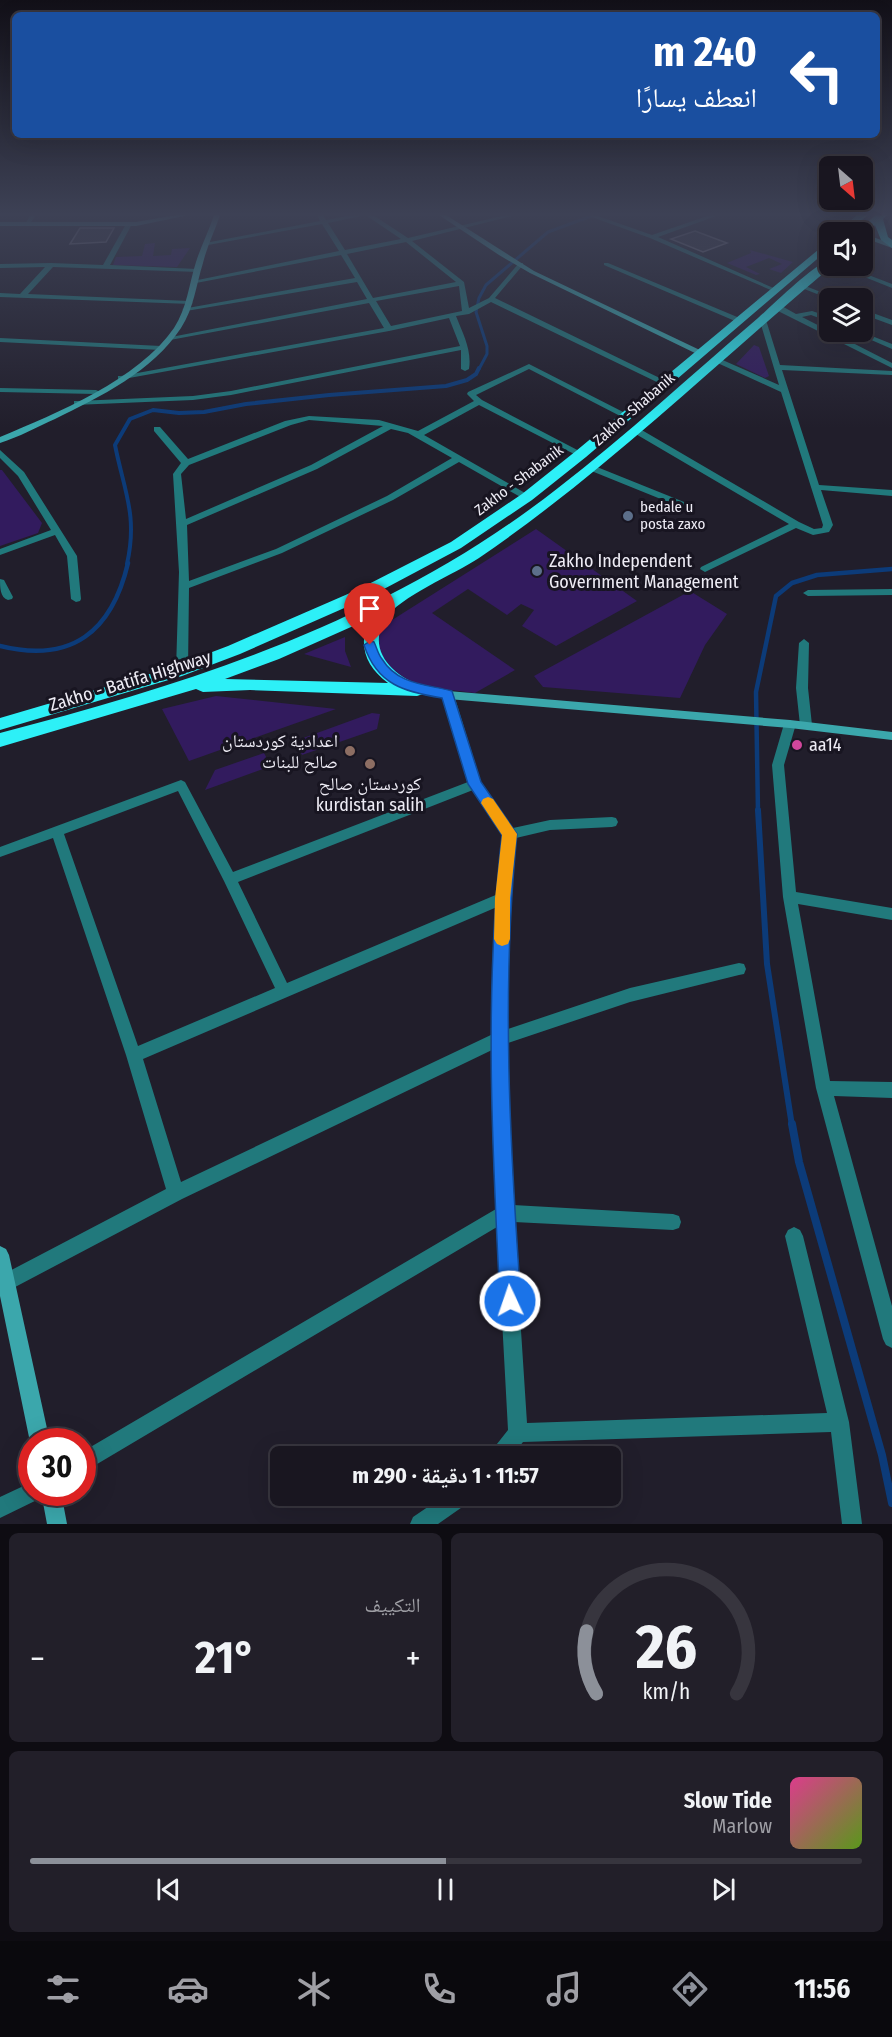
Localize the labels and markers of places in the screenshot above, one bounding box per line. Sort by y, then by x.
place label: bedale u posta zaxo [640,498,705,533]
marker: bedale u posta zaxo [621,509,635,523]
place label: Zakho Independent Government Management [549,550,739,593]
marker: Zakho Independent Government Management [530,564,544,578]
pin [344,583,395,645]
place label: اعدادية كوردستان صالح للبنات [222,730,338,774]
place label: aa14 [809,734,842,756]
marker: aa14 [790,738,804,752]
marker: اعدادية كوردستان صالح للبنات [343,744,357,758]
marker: كوردستان صالح kurdistan salih [363,757,377,771]
place label: كوردستان صالح kurdistan salih [316,773,424,816]

